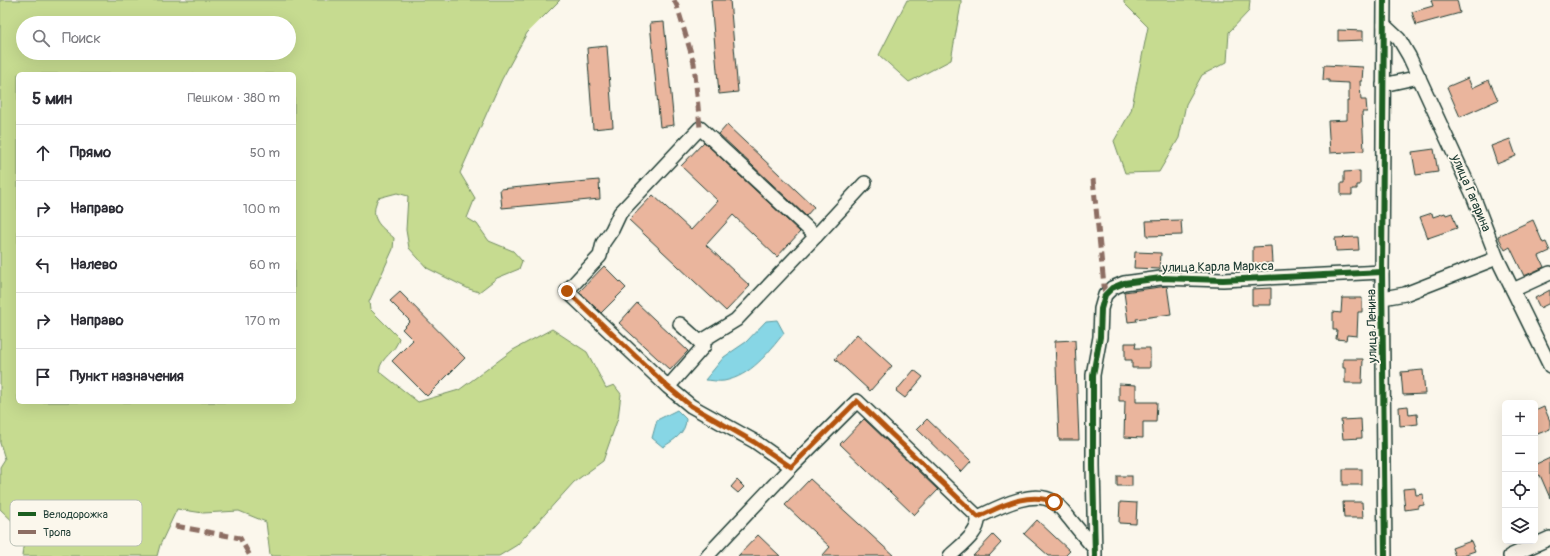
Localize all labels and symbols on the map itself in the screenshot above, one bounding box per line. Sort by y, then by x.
street label: улица Гагарина [1447,151,1494,234]
street label: улица Карла Маркса [1161,258,1274,276]
route end [558,282,576,300]
street label: улица Ленина [1363,289,1381,364]
route start [1045,493,1063,511]
legend [10,500,142,546]
text: Велодорожка [43,508,108,521]
text: Тропа [43,526,71,539]

